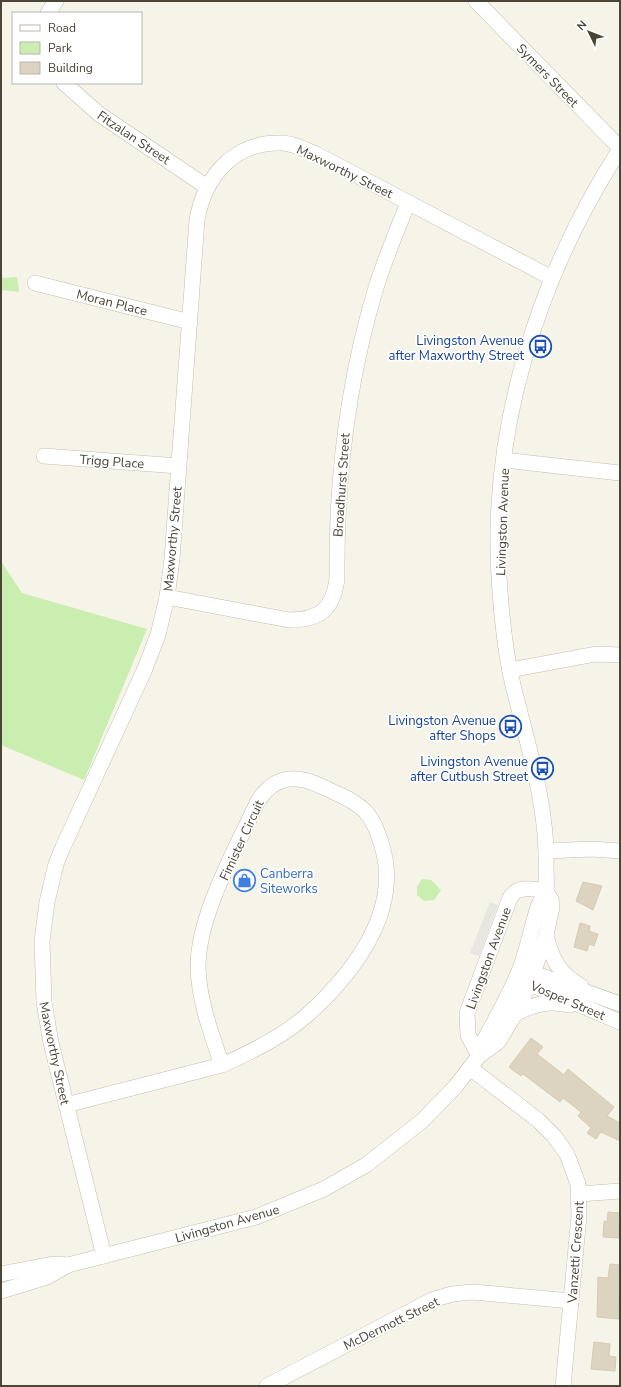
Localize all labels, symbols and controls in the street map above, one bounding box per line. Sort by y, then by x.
legend [12,12,142,84]
north arrow [569,12,609,52]
text: N [574,17,590,34]
text: Road [48,20,76,36]
text: Park [48,40,73,56]
street label: Symers Street [512,40,583,112]
text: Building [48,60,93,76]
street label: Fitzalan Street [93,107,174,169]
street label: Maxworthy Street [293,141,396,203]
street label: Moran Place [74,285,149,320]
place label: Livingston Avenue after Maxworthy Street [389,332,524,365]
bus stop icon: Livingston Avenue after Maxworthy Street [527,334,553,360]
street label: Broadhurst Street [329,432,355,538]
street label: Trigg Place [79,451,145,473]
street label: Livingston Avenue [492,468,514,576]
street label: Maxworthy Street [159,485,187,592]
place label: Livingston Avenue after Shops [388,712,496,745]
bus stop icon: Livingston Avenue after Shops [498,714,524,740]
place label: Livingston Avenue after Cutbush Street [410,753,528,786]
bus stop icon: Livingston Avenue after Cutbush Street [530,755,556,781]
street label: Fimister Circuit [215,797,269,884]
place label: Canberra Siteworks [260,865,318,898]
shop icon: Canberra Siteworks [232,867,258,893]
street label: Livingston Avenue [462,905,516,1012]
street label: Vosper Street [527,977,608,1025]
street label: Maxworthy Street [34,1000,74,1107]
street label: Livingston Avenue [173,1200,282,1247]
street label: Vanzetti Crescent [563,1200,589,1304]
street label: McDermott Street [341,1293,443,1355]

